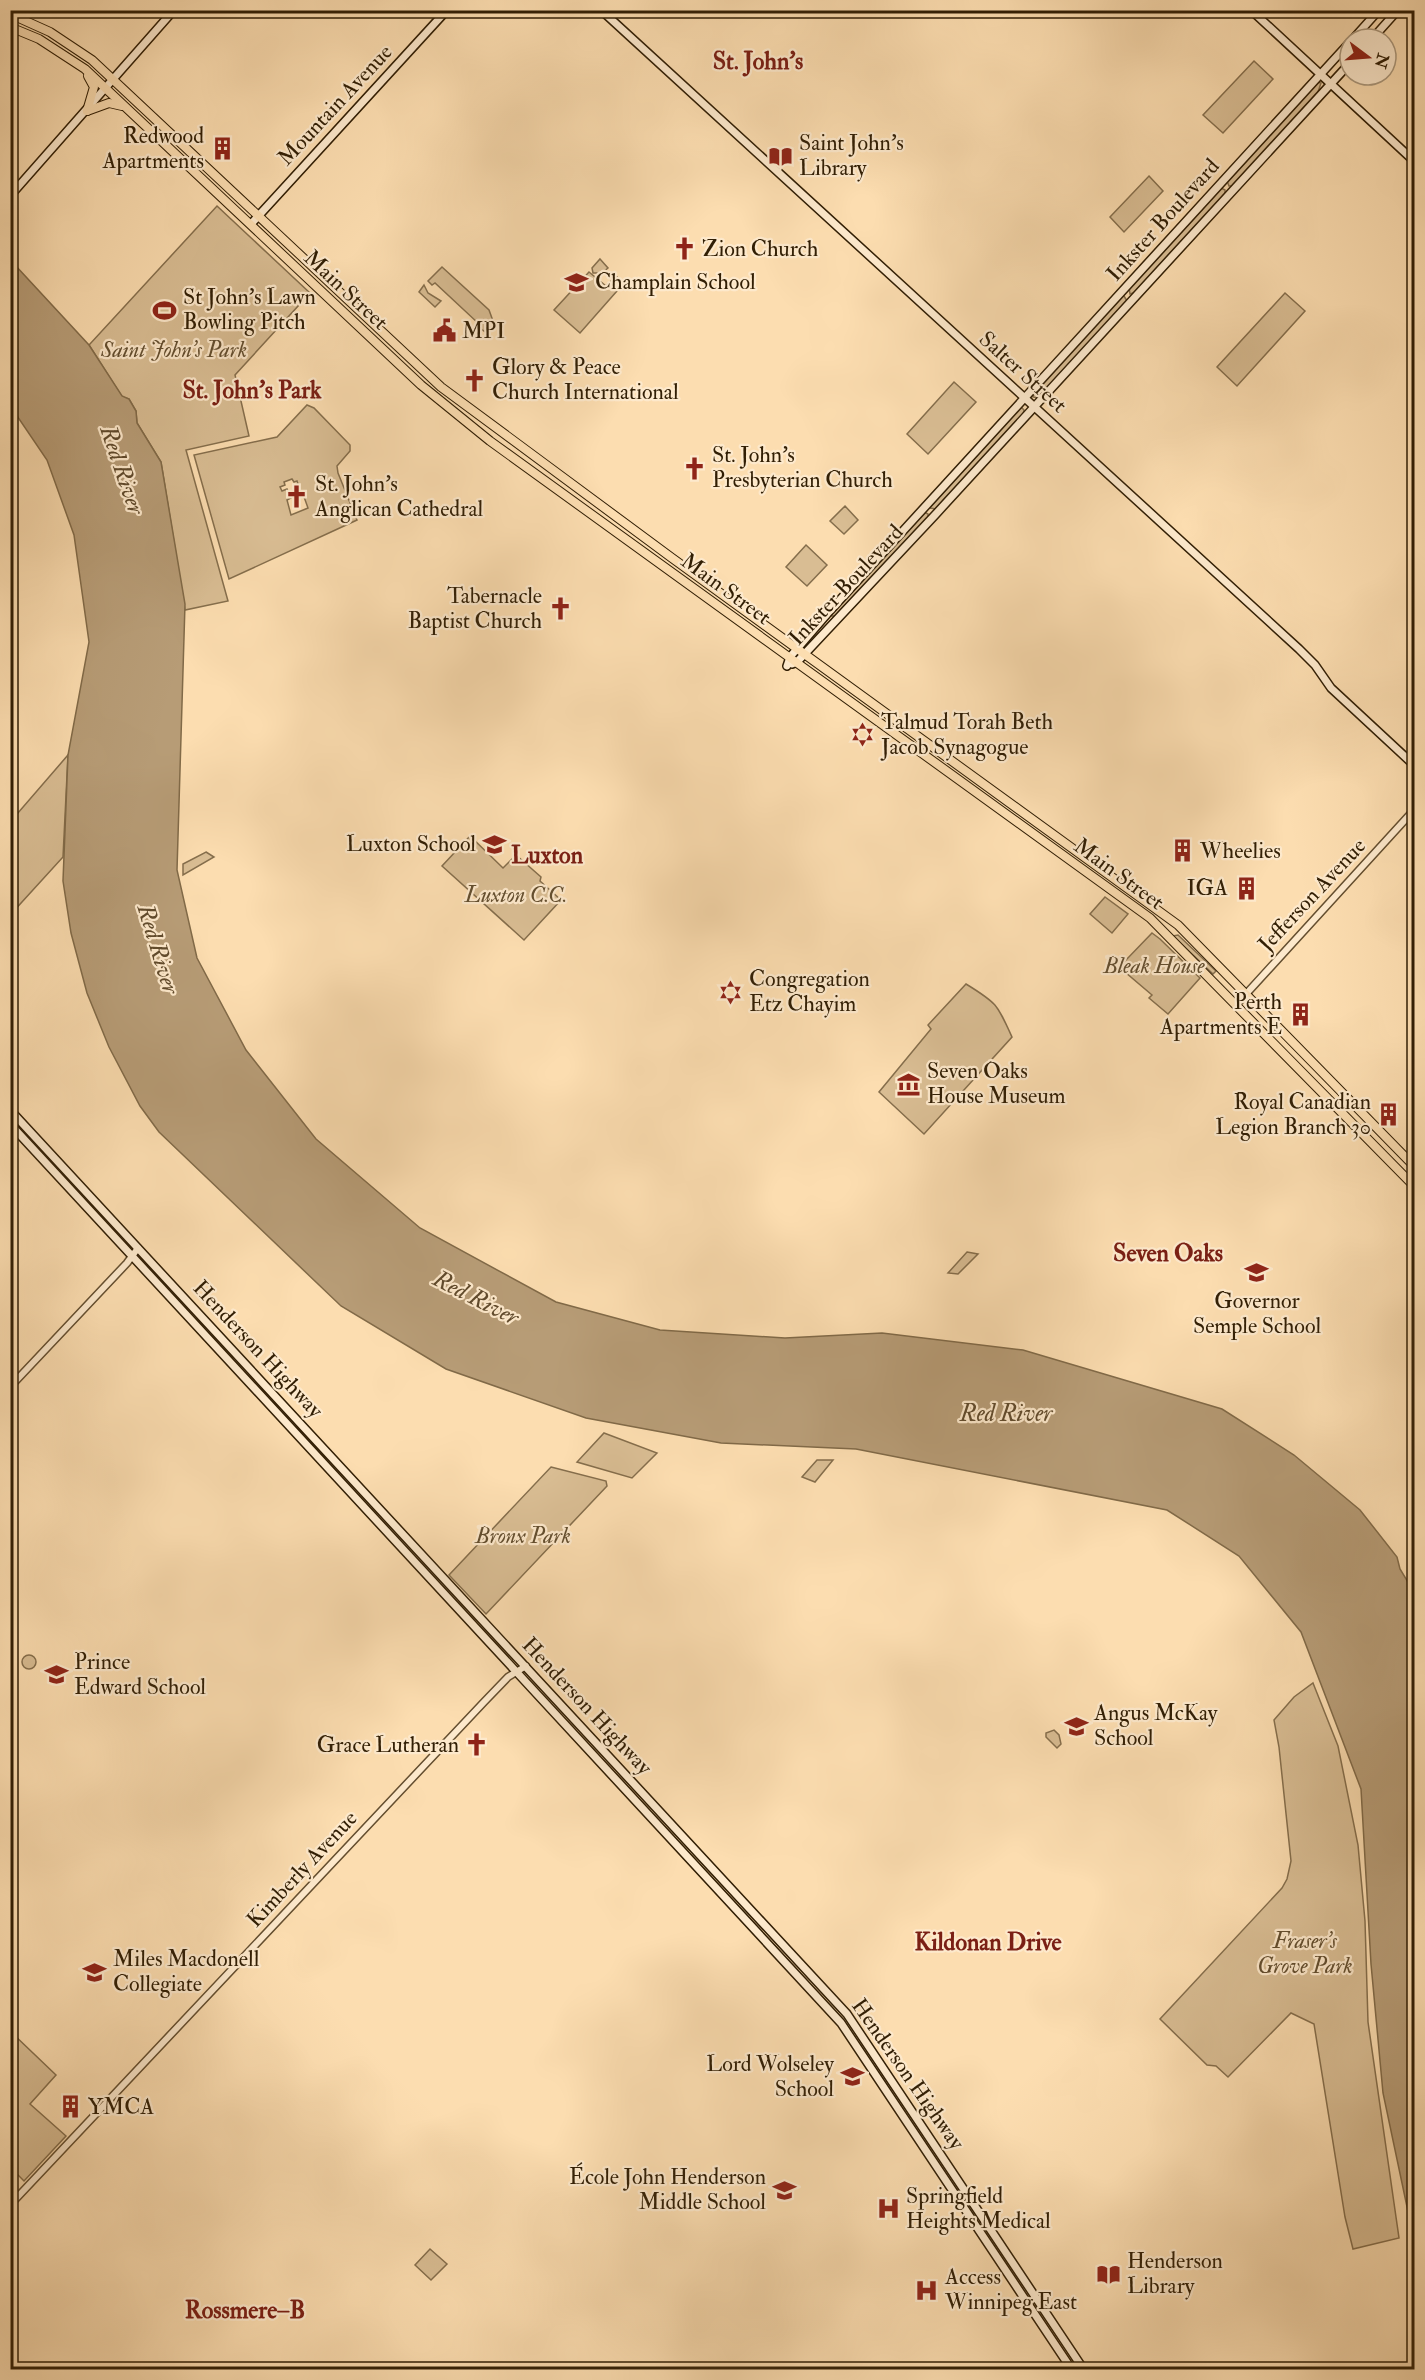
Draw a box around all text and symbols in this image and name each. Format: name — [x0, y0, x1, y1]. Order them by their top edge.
north arrow — [1338, 27, 1398, 87]
street label: Mountain Avenue — [272, 38, 398, 172]
district label: St. John's — [713, 46, 803, 77]
text: N — [1370, 50, 1393, 71]
place label: Redwood Apartments — [101, 122, 204, 176]
place label: Saint John's Library — [799, 129, 904, 182]
building icon: Redwood Apartments — [209, 136, 235, 162]
library icon: Saint John's Library — [768, 143, 794, 169]
street label: Inkster Boulevard — [1100, 153, 1226, 287]
place label: Zion Church — [702, 235, 819, 263]
church icon: Zion Church — [671, 236, 697, 262]
street label: Main Street — [298, 244, 394, 336]
place label: Champlain School — [595, 268, 756, 297]
school or university icon: Champlain School — [564, 269, 590, 295]
place label: St John's Lawn Bowling Pitch — [183, 283, 316, 336]
sports icon: St John's Lawn Bowling Pitch — [152, 297, 178, 323]
place label: MPI — [462, 317, 505, 345]
public building icon: MPI — [431, 318, 457, 344]
street label: Salter Street — [973, 325, 1073, 419]
park label: Saint John's Park — [100, 336, 247, 364]
place label: Glory & Peace Church International — [492, 353, 679, 406]
church icon: Glory & Peace Church International — [461, 367, 487, 393]
district label: St. John's Park — [182, 375, 322, 406]
water label: Red River — [92, 420, 152, 520]
place label: St. John's Presbyterian Church — [712, 441, 893, 494]
church icon: St. John's Presbyterian Church — [681, 455, 707, 481]
place label: St. John’s Anglican Cathedral — [314, 470, 483, 523]
church icon: St. John’s Anglican Cathedral — [284, 484, 310, 510]
street label: Inkster Boulevard — [783, 518, 909, 651]
street label: Main Street — [675, 547, 777, 631]
place label: Tabernacle Baptist Church — [408, 582, 542, 636]
church icon: Tabernacle Baptist Church — [547, 596, 573, 622]
place label: Talmud Torah Beth Jacob Synagogue — [880, 708, 1054, 761]
synagogue icon: Talmud Torah Beth Jacob Synagogue — [850, 722, 876, 748]
place label: Luxton School — [346, 830, 476, 858]
school or university icon: Luxton School — [481, 831, 507, 857]
street label: Main Street — [1068, 832, 1170, 916]
street label: Jefferson Avenue — [1251, 832, 1372, 958]
place label: Wheelies — [1199, 837, 1281, 865]
building icon: Wheelies — [1169, 838, 1195, 864]
district label: Luxton — [511, 840, 584, 871]
place label: IGA — [1187, 874, 1228, 902]
building icon: IGA — [1233, 875, 1259, 901]
park label: Luxton C.C. — [464, 881, 567, 909]
water label: Red River — [129, 899, 187, 999]
park label: Bleak House — [1102, 952, 1205, 980]
place label: Congregation Etz Chayim — [749, 965, 870, 1018]
synagogue icon: Congregation Etz Chayim — [718, 979, 744, 1005]
place label: Perth Apartments E — [1159, 988, 1282, 1042]
building icon: Perth Apartments E — [1287, 1002, 1313, 1028]
place label: Seven Oaks House Museum — [927, 1057, 1066, 1110]
museum icon: Seven Oaks House Museum — [896, 1071, 922, 1097]
place label: Royal Canadian Legion Branch 30 — [1215, 1088, 1371, 1141]
building icon: Royal Canadian Legion Branch 30 — [1376, 1102, 1402, 1128]
district label: Seven Oaks — [1113, 1238, 1223, 1269]
school or university icon: Governor Semple School — [1244, 1259, 1270, 1285]
water label: Red River — [427, 1263, 525, 1333]
street label: Henderson Highway — [187, 1274, 329, 1424]
place label: Governor Semple School — [1193, 1287, 1321, 1341]
water label: Red River — [959, 1398, 1053, 1429]
park label: Bronx Park — [474, 1522, 571, 1550]
street label: Henderson Highway — [516, 1631, 658, 1781]
place label: Prince Edward School — [74, 1648, 206, 1701]
school or university icon: Prince Edward School — [43, 1662, 69, 1688]
place label: Angus McKay School — [1093, 1699, 1218, 1752]
school or university icon: Angus McKay School — [1063, 1713, 1089, 1739]
place label: Grace Lutheran — [317, 1731, 459, 1759]
church icon: Grace Lutheran — [464, 1732, 490, 1758]
street label: Kimberly Avenue — [241, 1805, 363, 1933]
district label: Kildonan Drive — [914, 1927, 1062, 1958]
park label: Fraser's Grove Park — [1257, 1927, 1353, 1980]
place label: Miles Macdonell Collegiate — [113, 1945, 260, 1998]
school or university icon: Miles Macdonell Collegiate — [82, 1959, 108, 1985]
street label: Henderson Highway — [845, 1993, 971, 2155]
place label: Lord Wolseley School — [706, 2050, 834, 2103]
school or university icon: Lord Wolseley School — [839, 2064, 865, 2090]
place label: YMCA — [88, 2093, 154, 2121]
building icon: YMCA — [57, 2094, 83, 2120]
place label: École John Henderson Middle School — [569, 2162, 766, 2216]
school or university icon: École John Henderson Middle School — [771, 2177, 797, 2203]
place label: Springfield Heights Medical — [906, 2182, 1051, 2235]
hospital icon: Springfield Heights Medical — [875, 2196, 901, 2222]
place label: Henderson Library — [1127, 2247, 1223, 2300]
library icon: Henderson Library — [1096, 2261, 1122, 2287]
place label: Access Winnipeg East — [944, 2263, 1077, 2317]
hospital icon: Access Winnipeg East — [914, 2277, 940, 2303]
district label: Rossmere–B — [185, 2295, 305, 2326]

